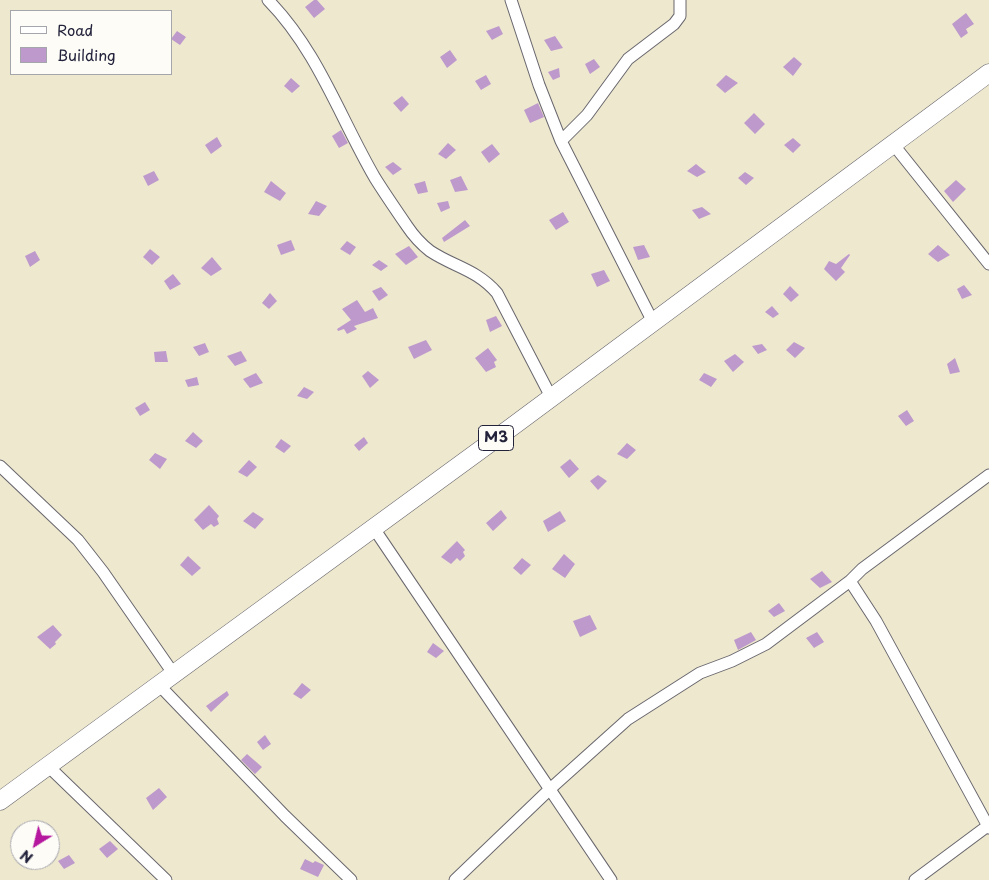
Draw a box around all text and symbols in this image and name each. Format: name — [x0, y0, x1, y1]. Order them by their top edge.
legend — [10, 10, 172, 75]
text: Road — [57, 18, 93, 41]
text: Building — [57, 43, 116, 66]
road number: M3 — [478, 426, 514, 450]
north arrow — [10, 820, 60, 870]
text: N — [16, 845, 37, 868]

